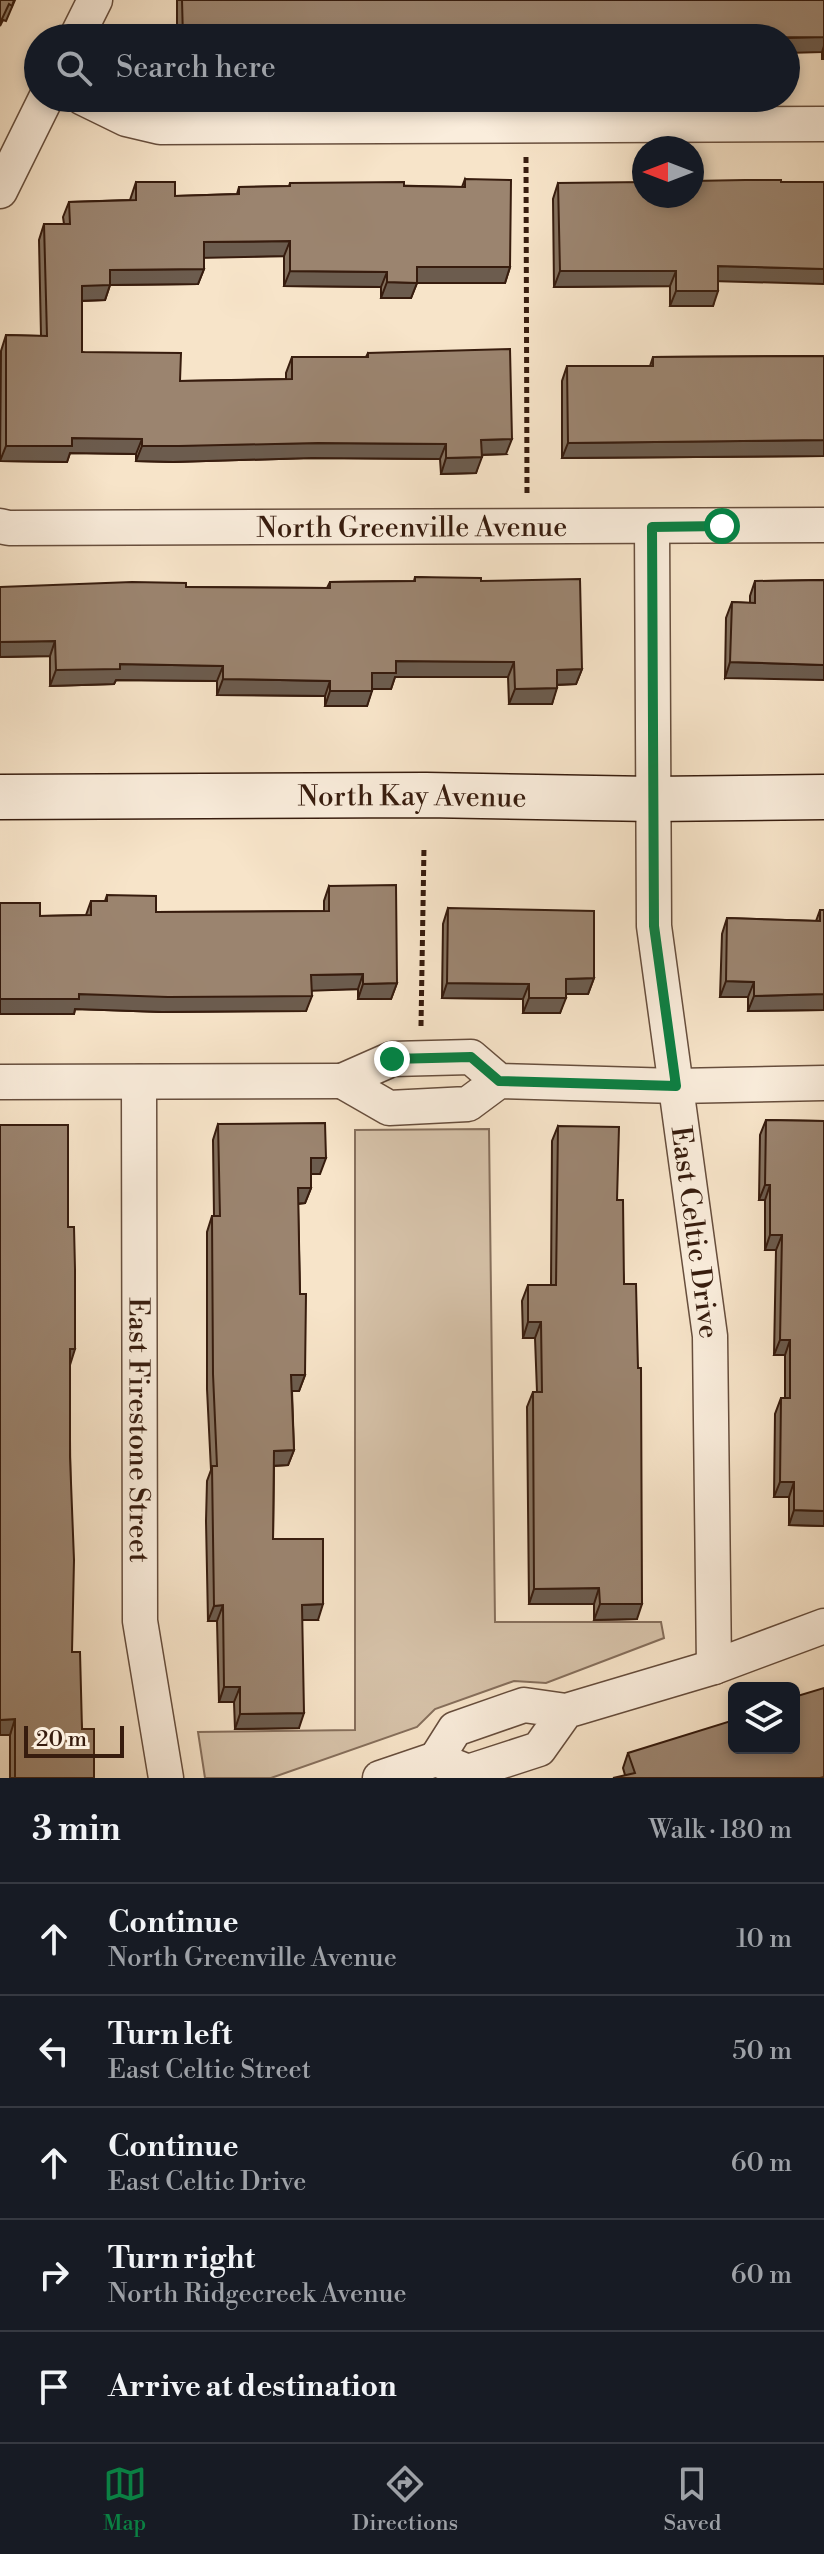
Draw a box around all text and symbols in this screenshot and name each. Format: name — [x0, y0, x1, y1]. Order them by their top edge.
search box — [24, 24, 800, 112]
icon: search — [52, 46, 96, 90]
text: Search here — [116, 49, 276, 87]
north arrow — [632, 136, 704, 208]
route start — [704, 508, 740, 544]
street label: North Greenville Avenue — [256, 510, 567, 546]
street label: North Kay Avenue — [297, 779, 527, 816]
route end — [374, 1041, 410, 1077]
street label: East Celtic Drive — [663, 1124, 726, 1341]
street label: East Firestone Street — [120, 1297, 156, 1563]
map controls — [728, 1682, 800, 1754]
button: layers — [728, 1682, 800, 1754]
scale bar — [24, 1722, 124, 1758]
text: 20 m — [36, 1726, 87, 1753]
text: 3 min — [32, 1809, 121, 1851]
text: Walk · 180 m — [649, 1814, 792, 1846]
text: Continue — [108, 1904, 239, 1942]
icon: ahead — [32, 1917, 76, 1961]
text: 10 m — [736, 1923, 792, 1955]
text: North Greenville Avenue — [108, 1942, 397, 1974]
text: Turn left — [108, 2016, 232, 2054]
icon: left — [32, 2029, 76, 2073]
text: 50 m — [732, 2035, 792, 2067]
text: East Celtic Street — [108, 2054, 311, 2086]
text: Continue — [108, 2128, 239, 2166]
icon: ahead — [32, 2141, 76, 2185]
text: 60 m — [731, 2147, 792, 2179]
text: East Celtic Drive — [108, 2166, 306, 2198]
text: Turn right — [108, 2240, 255, 2278]
icon: right — [32, 2253, 76, 2297]
text: 60 m — [731, 2259, 792, 2291]
text: North Ridgecreek Avenue — [108, 2278, 407, 2310]
icon: arrive — [32, 2365, 76, 2409]
text: Arrive at destination — [108, 2368, 397, 2406]
tab: Map — [103, 2462, 147, 2537]
tab: Directions — [352, 2462, 458, 2537]
tab: Saved — [664, 2462, 721, 2537]

